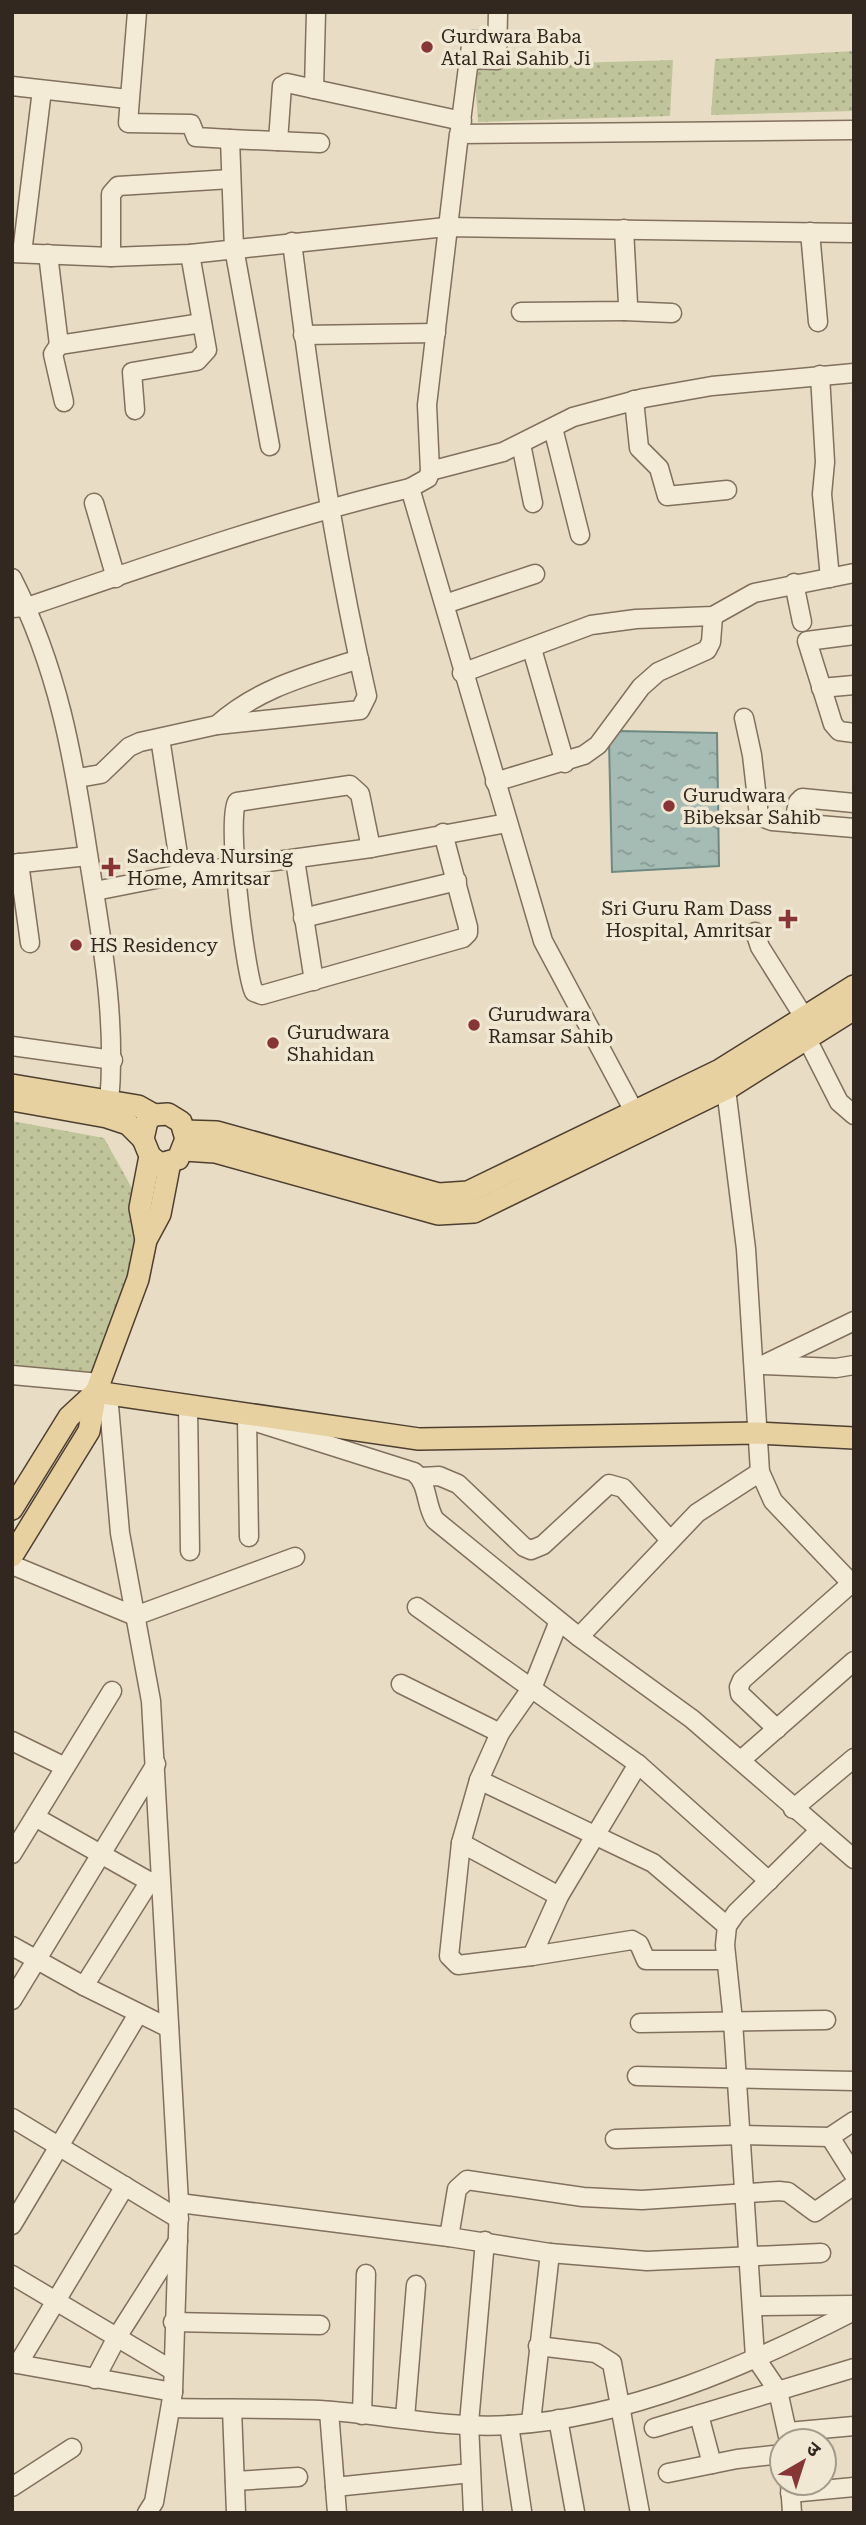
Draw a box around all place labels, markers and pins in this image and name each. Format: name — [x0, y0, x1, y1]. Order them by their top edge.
place label: Gurdwara Baba Atal Rai Sahib Ji — [441, 25, 591, 70]
marker: Gurdwara Baba Atal Rai Sahib Ji — [419, 39, 435, 55]
place label: Gurudwara Bibeksar Sahib — [683, 784, 821, 829]
marker: Gurudwara Bibeksar Sahib — [661, 798, 677, 814]
place label: Sachdeva Nursing Home, Amritsar — [127, 845, 293, 890]
marker: Sachdeva Nursing Home, Amritsar — [101, 857, 121, 877]
place label: Sri Guru Ram Dass Hospital, Amritsar — [602, 897, 772, 942]
marker: Sri Guru Ram Dass Hospital, Amritsar — [778, 909, 798, 929]
place label: HS Residency — [90, 934, 218, 957]
marker: HS Residency — [68, 937, 84, 953]
place label: Gurudwara Ramsar Sahib — [488, 1003, 613, 1048]
marker: Gurudwara Ramsar Sahib — [466, 1017, 482, 1033]
place label: Gurudwara Shahidan — [287, 1021, 390, 1066]
marker: Gurudwara Shahidan — [265, 1035, 281, 1051]

